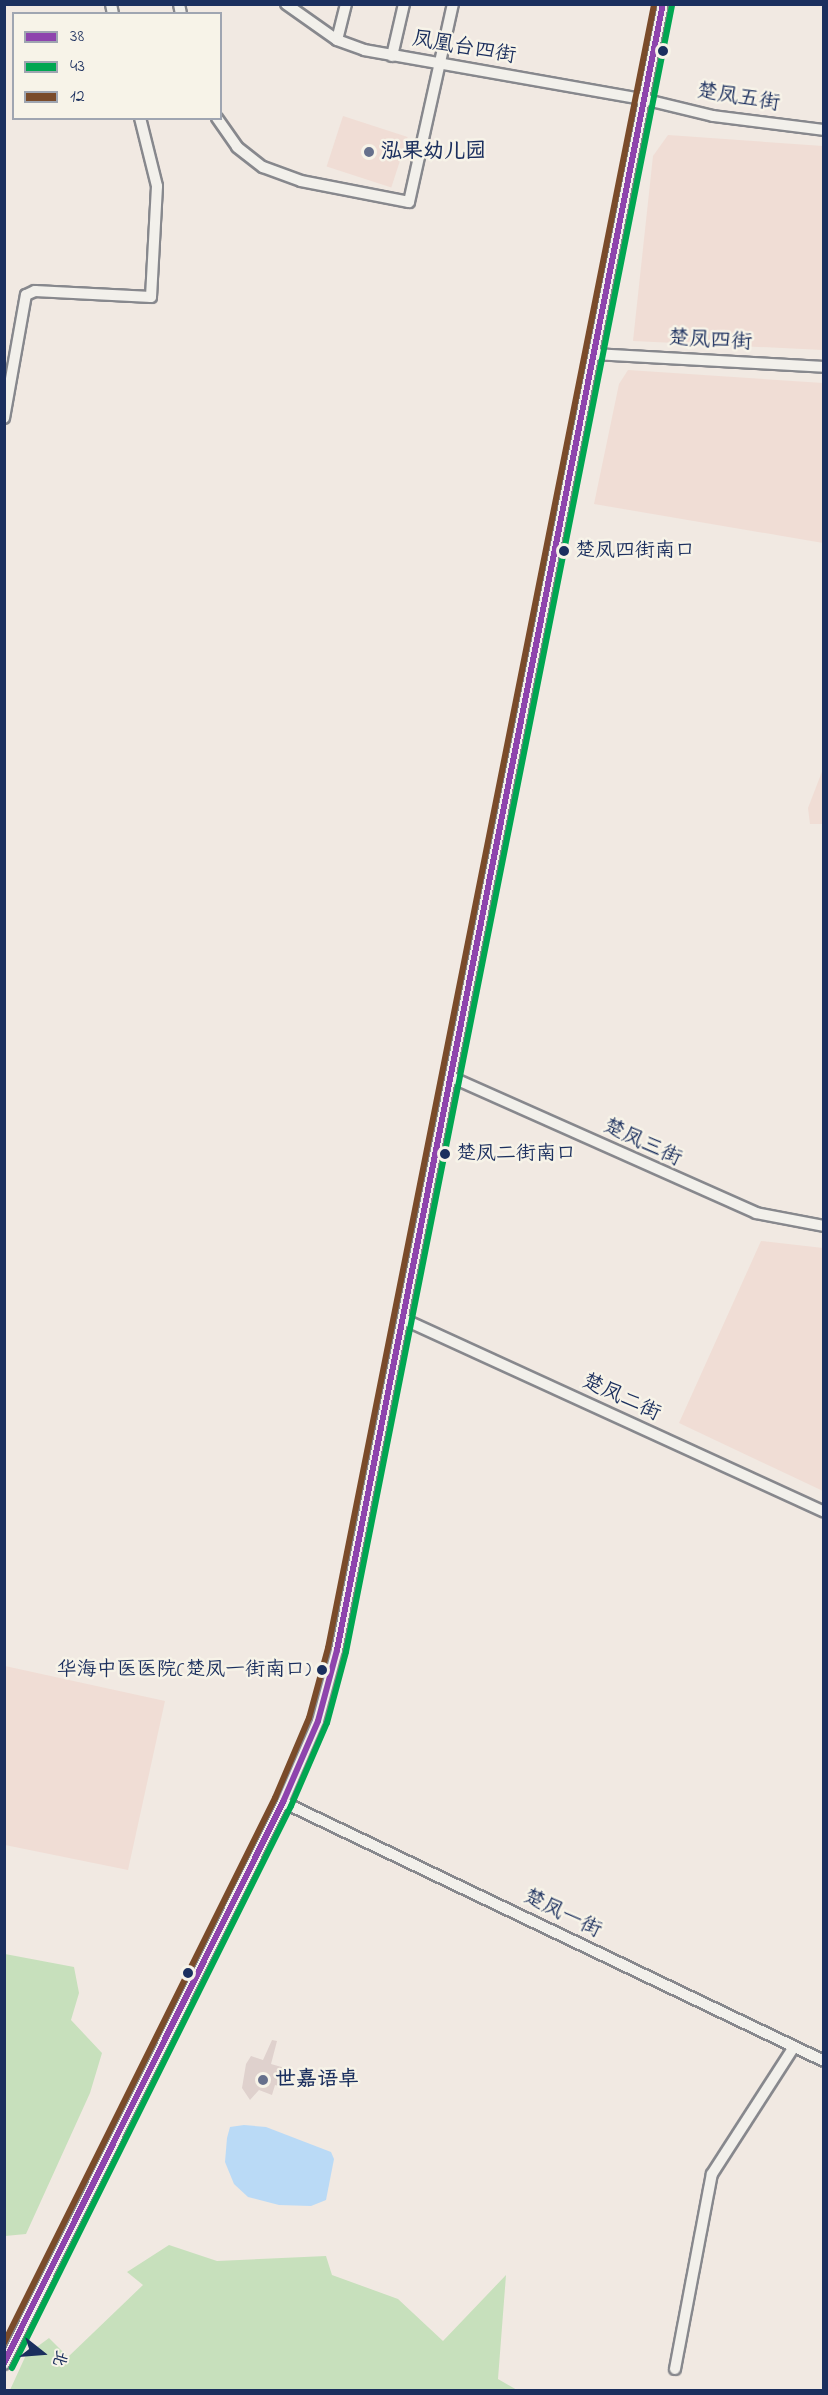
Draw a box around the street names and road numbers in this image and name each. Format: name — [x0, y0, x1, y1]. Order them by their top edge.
street label: 凤凰台四街 — [410, 26, 518, 70]
street label: 楚凤五街 — [695, 79, 781, 117]
street label: 楚凤四街 — [667, 326, 753, 356]
street label: 楚凤三街 — [599, 1114, 685, 1172]
street label: 楚凤二街 — [578, 1369, 664, 1427]
street label: 楚凤一街 — [519, 1884, 605, 1944]

